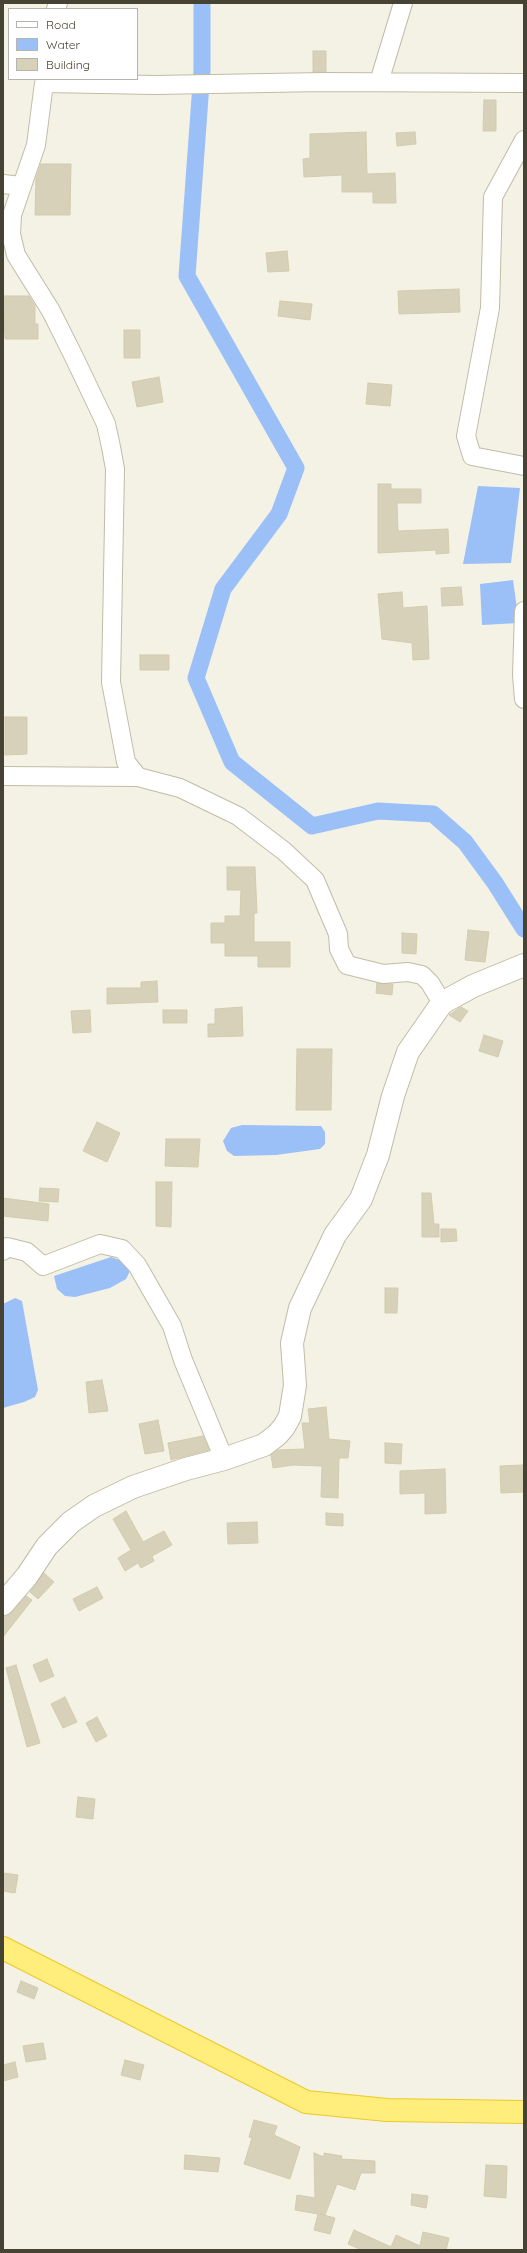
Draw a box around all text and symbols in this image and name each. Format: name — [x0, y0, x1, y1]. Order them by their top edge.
legend — [8, 8, 138, 80]
text: Road — [46, 17, 76, 32]
text: Water — [46, 37, 80, 52]
text: Building — [46, 57, 90, 72]

